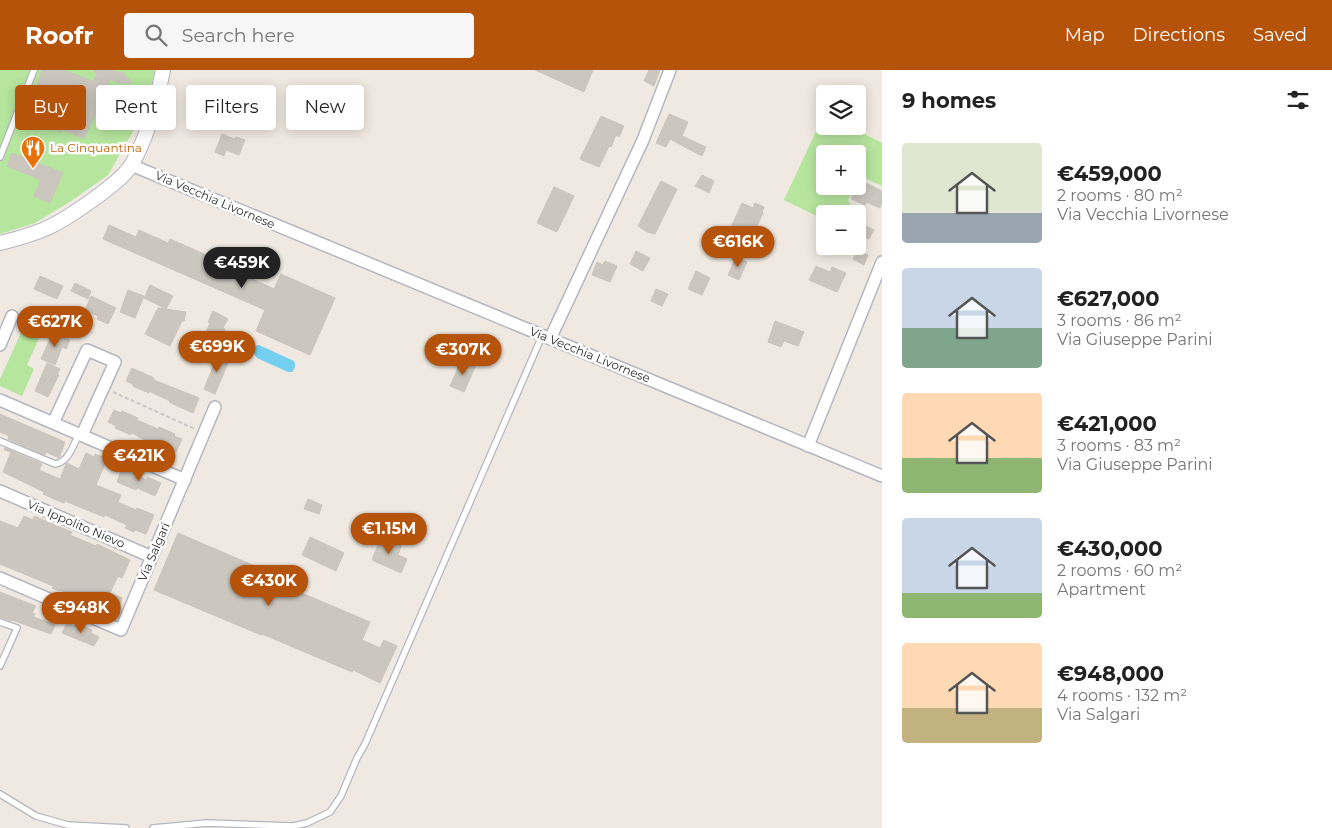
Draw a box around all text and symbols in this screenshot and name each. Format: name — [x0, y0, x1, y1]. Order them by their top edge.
search box — [124, 13, 474, 58]
text: Roofr — [25, 21, 94, 50]
icon: search — [142, 21, 170, 49]
text: Search here — [182, 24, 295, 47]
text: Map — [1065, 24, 1105, 46]
text: Directions — [1133, 24, 1225, 46]
text: Saved — [1253, 24, 1307, 46]
chip: Buy — [15, 85, 86, 130]
chip: Rent — [96, 85, 176, 130]
chip: Filters — [186, 85, 276, 130]
chip: New — [286, 85, 364, 130]
map controls — [816, 85, 866, 255]
button: layers — [816, 85, 866, 135]
icon: filters — [1284, 86, 1312, 114]
text: 9 homes — [902, 88, 996, 113]
restaurant icon: La Cinquantina — [20, 135, 46, 169]
place label: La Cinquantina — [50, 140, 142, 155]
button: + — [816, 145, 866, 195]
text: €459,000 — [1057, 161, 1162, 186]
icon: home — [942, 163, 1002, 223]
street label: Via Vecchia Livornese — [153, 167, 277, 232]
text: 2 rooms · 80 m² — [1057, 186, 1183, 205]
button: − — [816, 205, 866, 255]
text: Via Vecchia Livornese — [1057, 205, 1229, 224]
pin: €616K — [703, 226, 773, 268]
text: €616K — [712, 232, 764, 251]
pin: €459K — [207, 246, 277, 289]
text: €459K — [214, 253, 270, 272]
text: €627,000 — [1057, 286, 1159, 311]
icon: home — [942, 288, 1002, 348]
pin: €627K — [20, 306, 90, 348]
text: 3 rooms · 86 m² — [1057, 311, 1182, 330]
text: €627K — [28, 312, 82, 331]
street label: Via Vecchia Livornese — [528, 323, 653, 386]
pin: €699K — [182, 330, 252, 373]
text: Via Giuseppe Parini — [1057, 330, 1213, 349]
pin: €307K — [428, 334, 498, 376]
text: €699K — [189, 337, 245, 356]
text: €307K — [435, 340, 491, 359]
text: €421,000 — [1057, 411, 1157, 436]
icon: home — [942, 413, 1002, 473]
text: 3 rooms · 83 m² — [1057, 436, 1181, 455]
pin: €421K — [104, 440, 174, 482]
text: €421K — [113, 446, 165, 465]
text: Via Giuseppe Parini — [1057, 455, 1213, 474]
street label: Via Ippolito Nievo — [25, 496, 127, 551]
pin: €1.15M — [348, 512, 430, 555]
text: €1.15M — [362, 519, 416, 538]
street label: Via Salgari — [134, 520, 173, 584]
text: €430,000 — [1057, 536, 1163, 561]
icon: home — [942, 538, 1002, 598]
text: 2 rooms · 60 m² — [1057, 561, 1182, 580]
pin: €430K — [234, 564, 304, 607]
text: €430K — [241, 571, 297, 590]
text: Apartment — [1057, 580, 1146, 599]
pin: €948K — [46, 592, 116, 634]
text: €948K — [53, 598, 109, 617]
text: €948,000 — [1057, 661, 1164, 686]
icon: home — [942, 663, 1002, 723]
text: 4 rooms · 132 m² — [1057, 686, 1187, 705]
text: Via Salgari — [1057, 705, 1140, 724]

